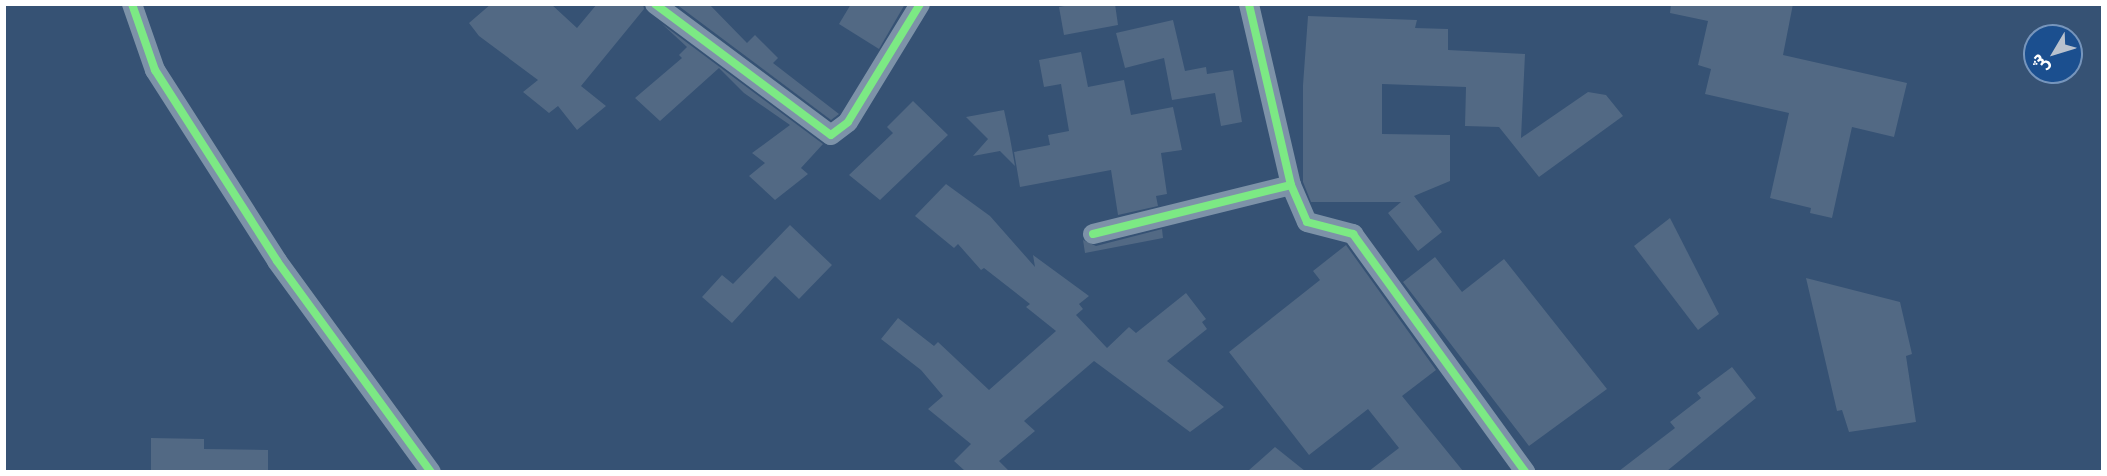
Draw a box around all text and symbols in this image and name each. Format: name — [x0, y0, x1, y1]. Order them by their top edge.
north arrow — [2023, 24, 2083, 84]
text: ش — [2026, 50, 2054, 78]

